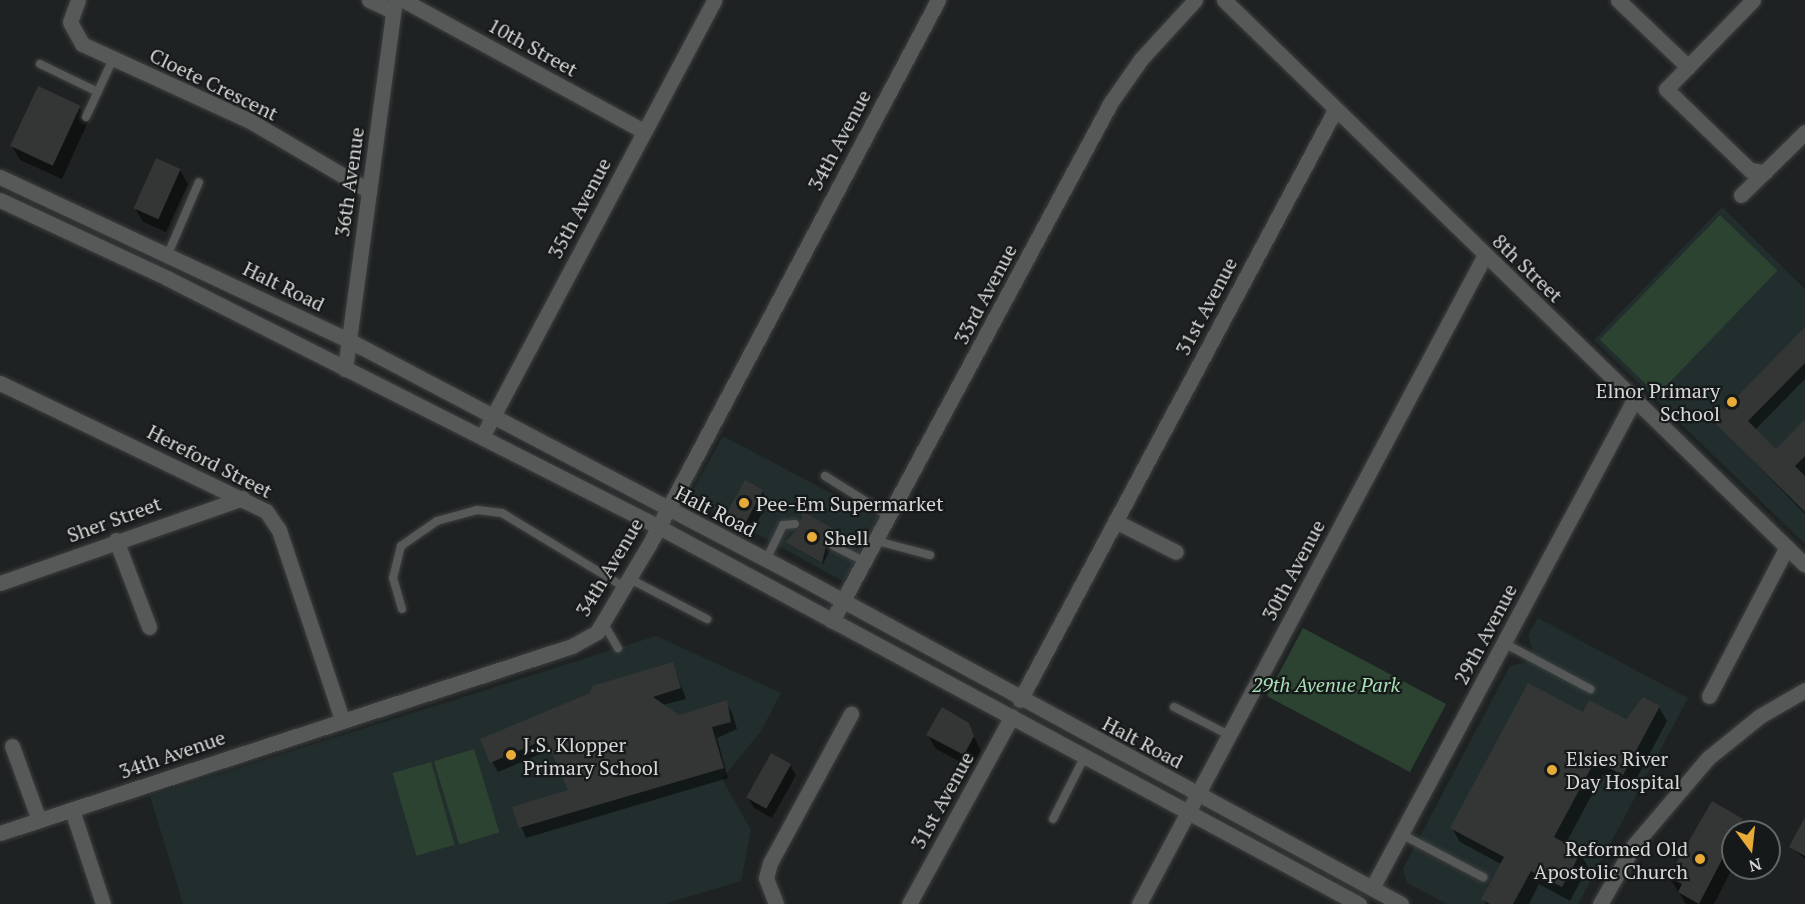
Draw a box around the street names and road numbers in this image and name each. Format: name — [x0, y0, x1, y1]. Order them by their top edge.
street label: 10th Street — [484, 13, 582, 81]
street label: Cloete Crescent — [146, 43, 282, 125]
street label: 34th Avenue — [802, 85, 876, 195]
street label: 36th Avenue — [329, 125, 369, 239]
street label: 35th Avenue — [542, 153, 616, 263]
street label: 8th Street — [1488, 229, 1568, 307]
street label: 33rd Avenue — [948, 240, 1022, 348]
street label: 31st Avenue — [1170, 253, 1242, 359]
street label: Halt Road — [239, 256, 329, 316]
street label: Hereford Street — [144, 419, 276, 503]
street label: Halt Road — [672, 480, 760, 542]
street label: Sher Street — [64, 491, 164, 547]
street label: 34th Avenue — [570, 513, 648, 621]
street label: 30th Avenue — [1256, 515, 1330, 625]
street label: 29th Avenue — [1448, 579, 1522, 689]
street label: Halt Road — [1099, 711, 1187, 773]
street label: 34th Avenue — [116, 725, 228, 783]
street label: 31st Avenue — [905, 747, 979, 853]

